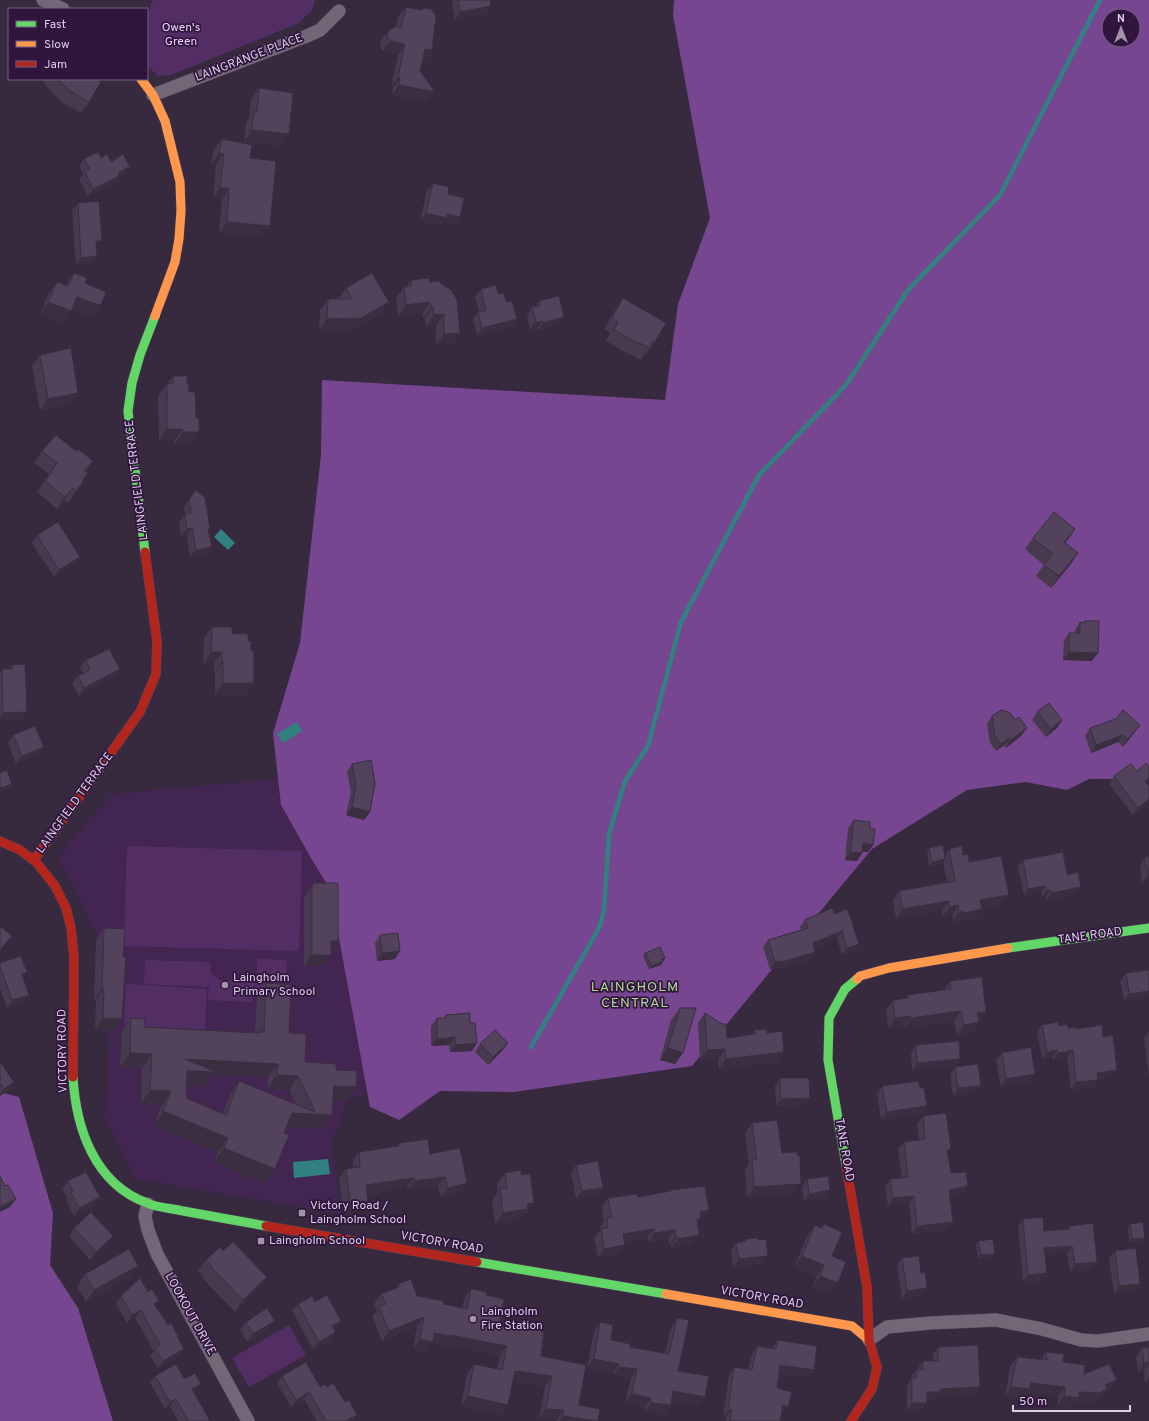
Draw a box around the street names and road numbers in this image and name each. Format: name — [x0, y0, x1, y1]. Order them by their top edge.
street label: LAINGRANGE PLACE — [193, 30, 305, 86]
street label: LAINGFIELD TERRACE — [122, 419, 152, 541]
street label: LAINGFIELD TERRACE — [33, 749, 117, 857]
street label: TANE ROAD — [1057, 924, 1123, 948]
street label: VICTORY ROAD — [54, 1009, 72, 1093]
street label: TANE ROAD — [831, 1117, 857, 1183]
street label: VICTORY ROAD — [399, 1228, 485, 1258]
street label: LOOKOUT DRIVE — [161, 1270, 219, 1358]
street label: VICTORY ROAD — [719, 1283, 805, 1313]

